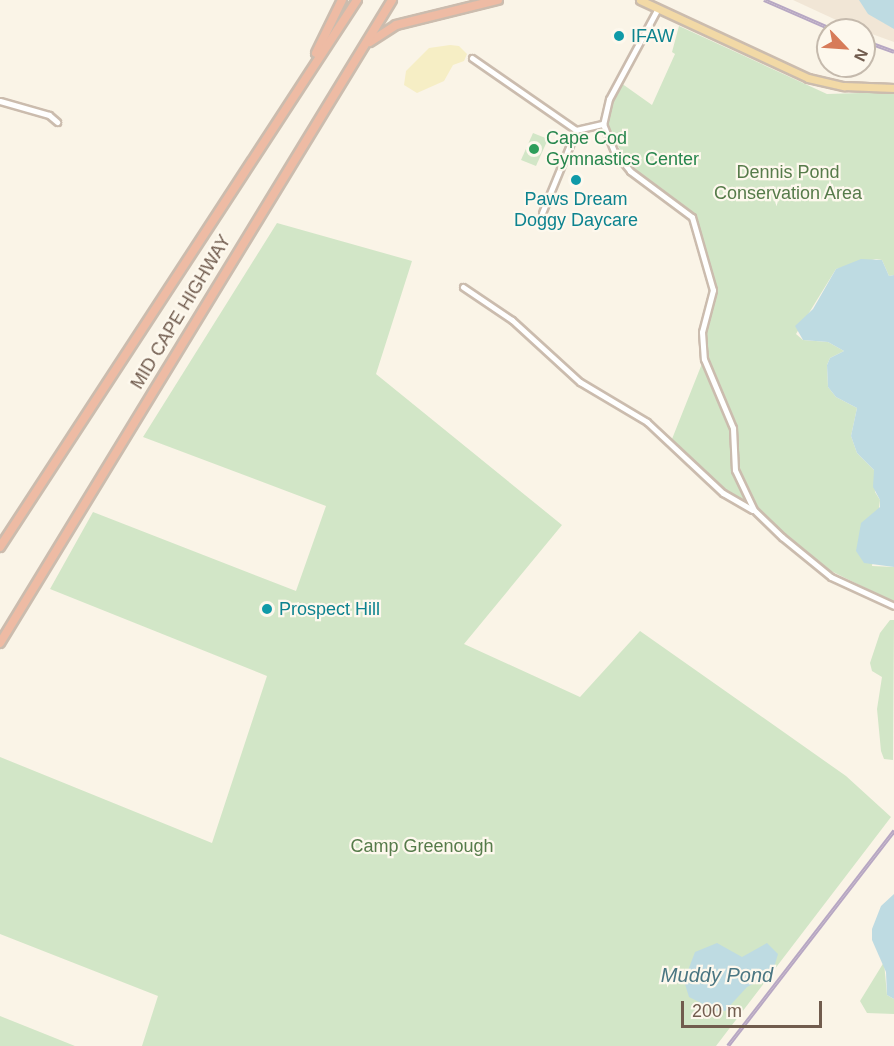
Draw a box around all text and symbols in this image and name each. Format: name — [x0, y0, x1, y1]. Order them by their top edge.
north arrow — [816, 18, 876, 78]
place label: IFAW — [631, 25, 674, 47]
marker: IFAW — [612, 29, 626, 43]
text: N — [851, 46, 871, 64]
place label: Cape Cod Gymnastics Center — [546, 128, 699, 170]
marker: Cape Cod Gymnastics Center — [527, 142, 541, 156]
park label: Dennis Pond Conservation Area — [713, 162, 863, 204]
marker: Paws Dream Doggy Daycare — [569, 173, 583, 187]
place label: Paws Dream Doggy Daycare — [514, 189, 638, 232]
street label: MID CAPE HIGHWAY — [126, 231, 236, 393]
place label: Prospect Hill — [279, 598, 380, 620]
marker: Prospect Hill — [260, 602, 274, 616]
park label: Camp Greenough — [350, 835, 494, 857]
water label: Muddy Pond — [661, 963, 773, 987]
scale bar — [684, 989, 825, 1027]
text: 200 m — [692, 1001, 742, 1021]

